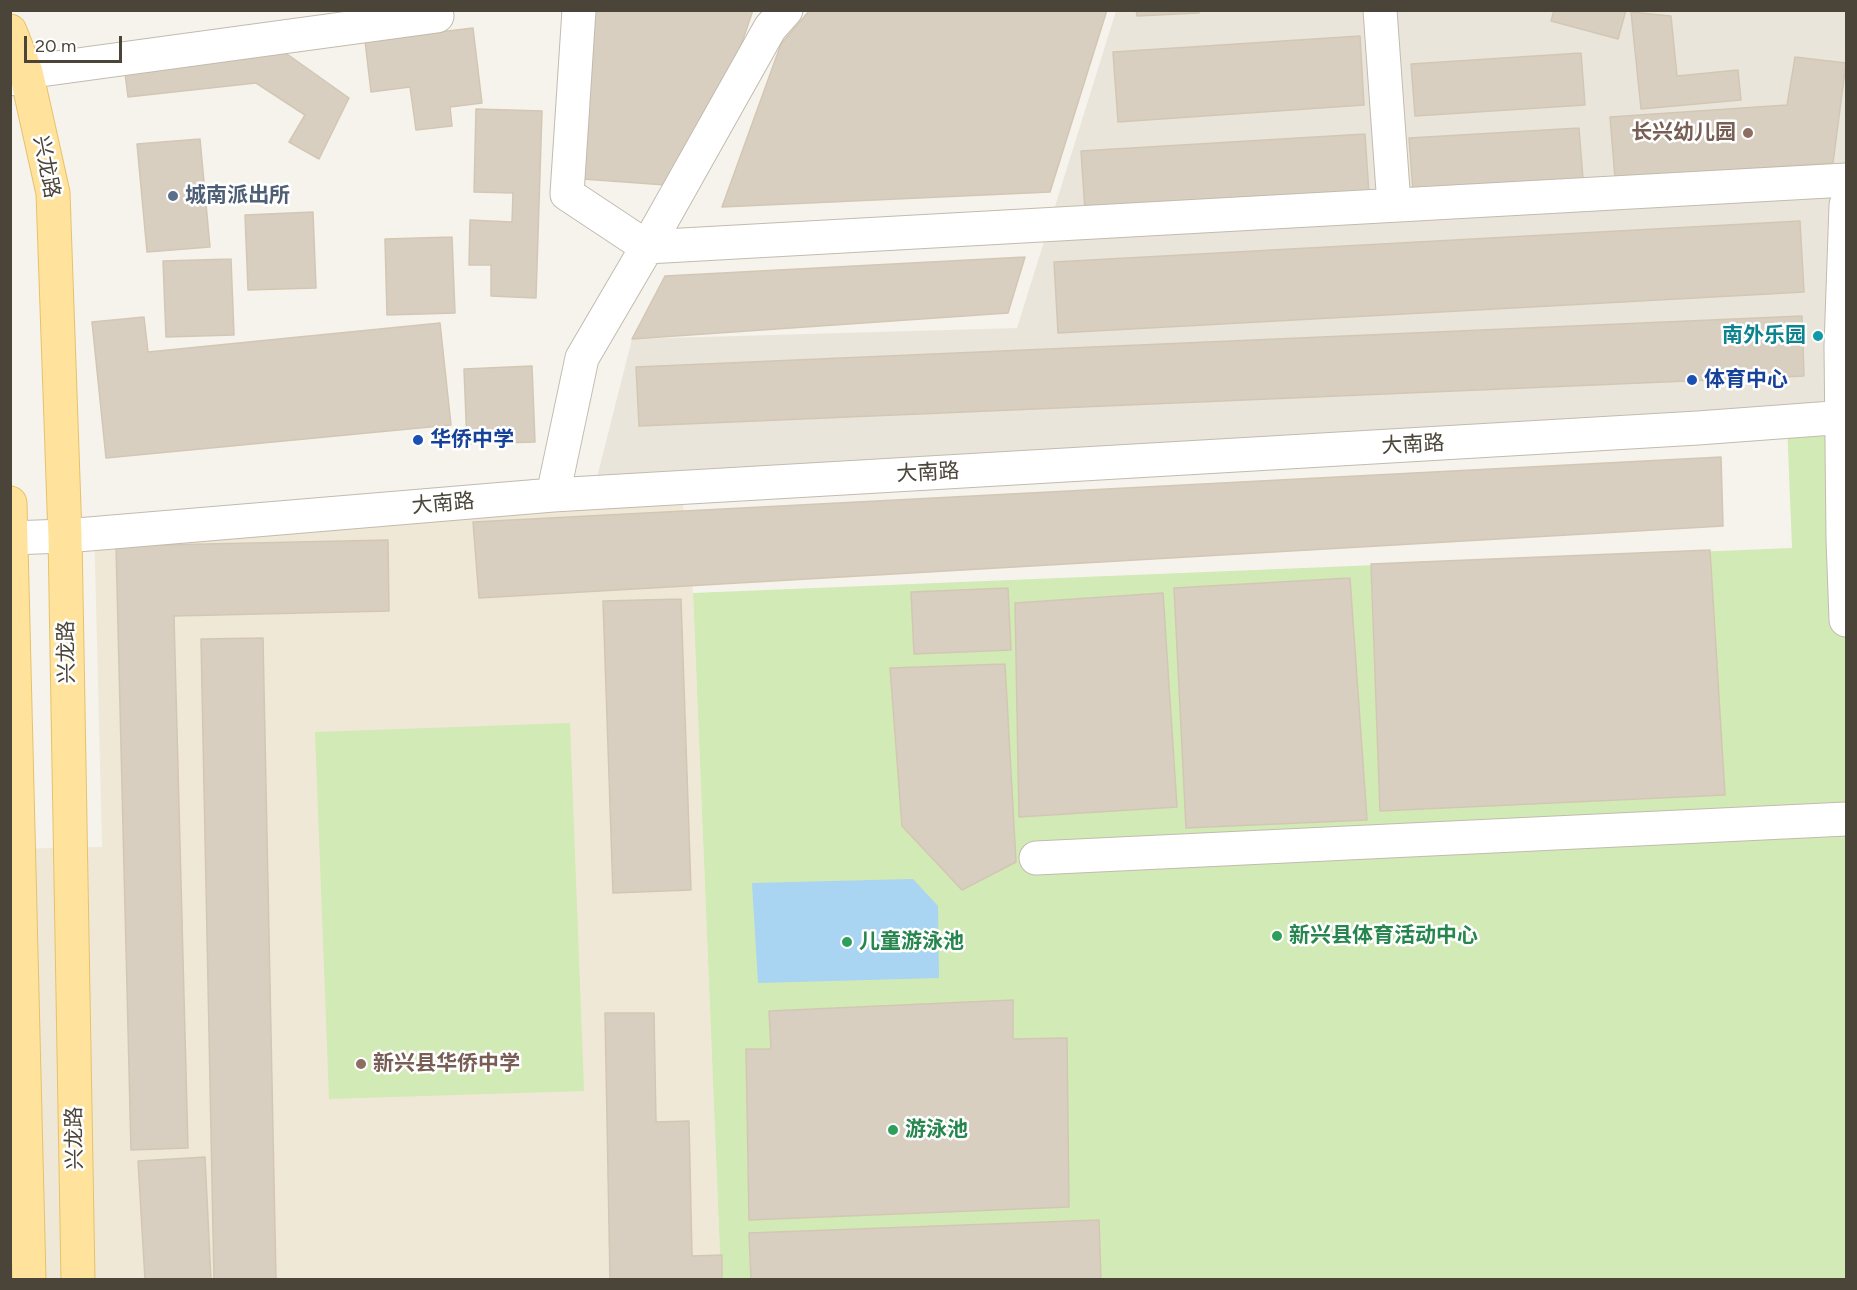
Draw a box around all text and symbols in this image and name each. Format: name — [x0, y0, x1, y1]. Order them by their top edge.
scale bar — [27, 24, 124, 62]
text: 20 m — [35, 35, 76, 57]
place label: 长兴幼儿园 — [1631, 120, 1736, 146]
marker: 长兴幼儿园 — [1741, 126, 1755, 140]
street label: 兴龙路 — [28, 134, 64, 200]
place label: 城南派出所 — [185, 183, 290, 209]
marker: 城南派出所 — [166, 189, 180, 203]
place label: 南外乐园 — [1722, 323, 1806, 349]
marker: 南外乐园 — [1811, 329, 1825, 343]
place label: 体育中心 — [1704, 367, 1788, 393]
marker: 体育中心 — [1685, 373, 1699, 387]
place label: 华侨中学 — [430, 427, 514, 453]
street label: 大南路 — [1381, 431, 1445, 459]
marker: 华侨中学 — [411, 433, 425, 447]
street label: 大南路 — [896, 459, 960, 487]
street label: 大南路 — [411, 489, 475, 519]
street label: 兴龙路 — [54, 620, 80, 684]
place label: 新兴县体育活动中心 — [1289, 923, 1478, 949]
place label: 儿童游泳池 — [859, 929, 964, 955]
marker: 新兴县体育活动中心 — [1270, 929, 1284, 943]
marker: 儿童游泳池 — [840, 935, 854, 949]
place label: 新兴县华侨中学 — [373, 1051, 520, 1077]
marker: 新兴县华侨中学 — [354, 1057, 368, 1071]
street label: 兴龙路 — [62, 1106, 88, 1170]
place label: 游泳池 — [905, 1117, 968, 1143]
marker: 游泳池 — [886, 1123, 900, 1137]

